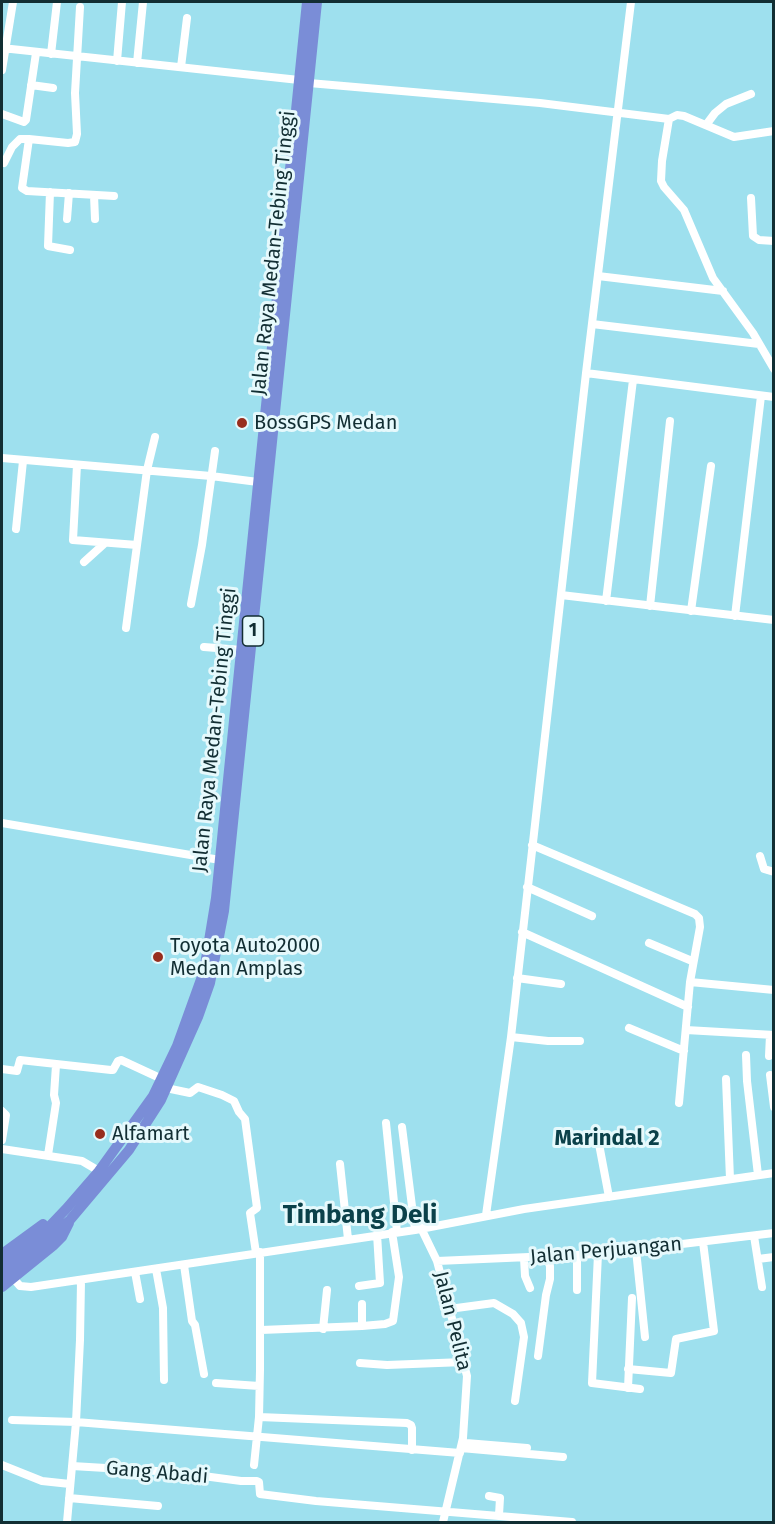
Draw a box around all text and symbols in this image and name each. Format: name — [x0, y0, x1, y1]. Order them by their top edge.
street label: Jalan Raya Medan-Tebing Tinggi — [247, 110, 301, 396]
place label: BossGPS Medan — [254, 411, 397, 435]
marker: BossGPS Medan — [235, 416, 249, 430]
street label: Jalan Raya Medan-Tebing Tinggi — [188, 587, 242, 873]
road number: 1 — [242, 616, 264, 646]
place label: Toyota Auto2000 Medan Amplas — [170, 934, 320, 981]
marker: Toyota Auto2000 Medan Amplas — [151, 950, 165, 964]
place label: Alfamart — [112, 1122, 189, 1146]
district label: Marindal 2 — [554, 1126, 660, 1152]
marker: Alfamart — [93, 1127, 107, 1141]
district label: Timbang Deli — [283, 1200, 437, 1232]
street label: Jalan Perjuangan — [529, 1232, 683, 1270]
street label: Jalan Pelita — [428, 1269, 476, 1373]
street label: Gang Abadi — [105, 1457, 209, 1489]

